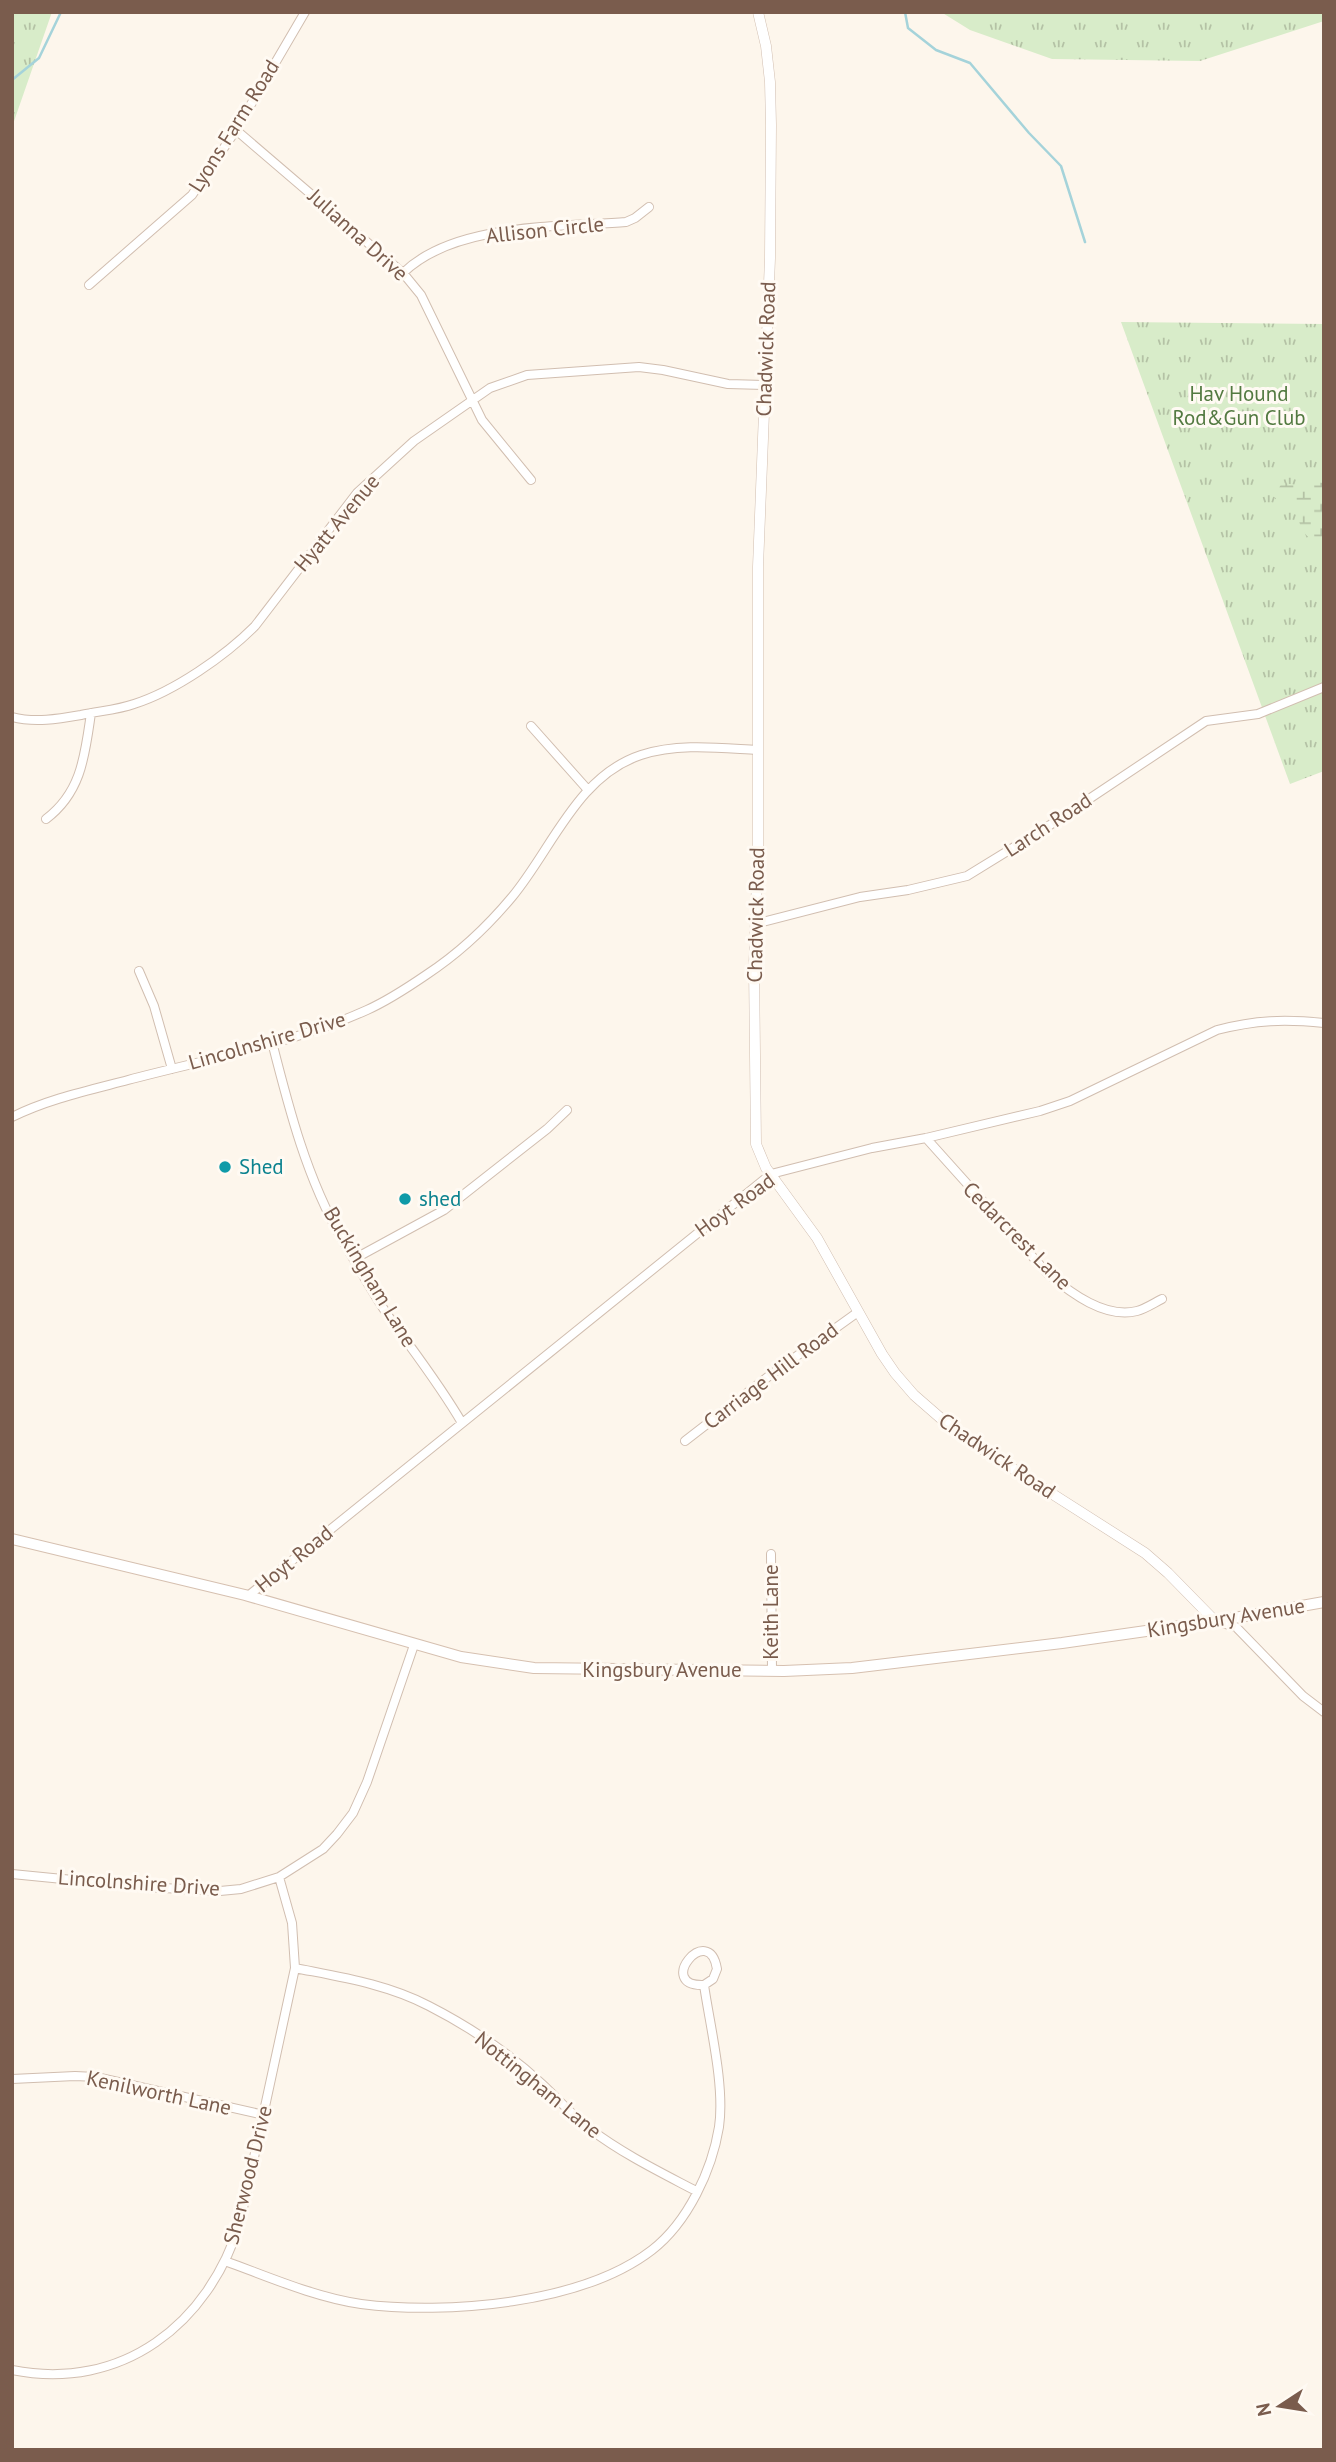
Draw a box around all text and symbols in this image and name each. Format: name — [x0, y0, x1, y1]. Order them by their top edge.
street label: Lyons Farm Road — [182, 55, 285, 197]
street label: Julianna Drive — [302, 182, 414, 287]
street label: Allison Circle — [485, 210, 605, 249]
street label: Chadwick Road — [750, 281, 781, 417]
park label: Hav Hound Rod&Gun Club — [1172, 380, 1306, 431]
street label: Hyatt Avenue — [288, 468, 385, 577]
street label: Larch Road — [999, 786, 1097, 863]
street label: Chadwick Road — [741, 847, 770, 983]
street label: Lincolnshire Drive — [185, 1005, 349, 1076]
place label: Shed — [239, 1153, 284, 1180]
marker: Shed — [217, 1159, 233, 1175]
street label: Hoyt Road — [690, 1167, 780, 1243]
street label: Cedarcrest Lane — [957, 1176, 1077, 1296]
place label: shed — [419, 1185, 461, 1212]
marker: shed — [397, 1191, 413, 1207]
street label: Buckingham Lane — [318, 1202, 423, 1352]
street label: Carriage Hill Road — [698, 1316, 844, 1435]
street label: Chadwick Road — [934, 1407, 1061, 1505]
street label: Hoyt Road — [249, 1519, 338, 1598]
street label: Keith Lane — [757, 1564, 784, 1660]
street label: Kingsbury Avenue — [1145, 1592, 1307, 1643]
street label: Kingsbury Avenue — [582, 1656, 742, 1683]
street label: Lincolnshire Drive — [57, 1863, 221, 1902]
street label: Nottingham Lane — [469, 2025, 607, 2144]
street label: Kenilworth Lane — [84, 2064, 234, 2121]
street label: Sherwood Drive — [217, 2103, 278, 2247]
north arrow — [1245, 2371, 1315, 2441]
text: N — [1250, 2401, 1276, 2418]

